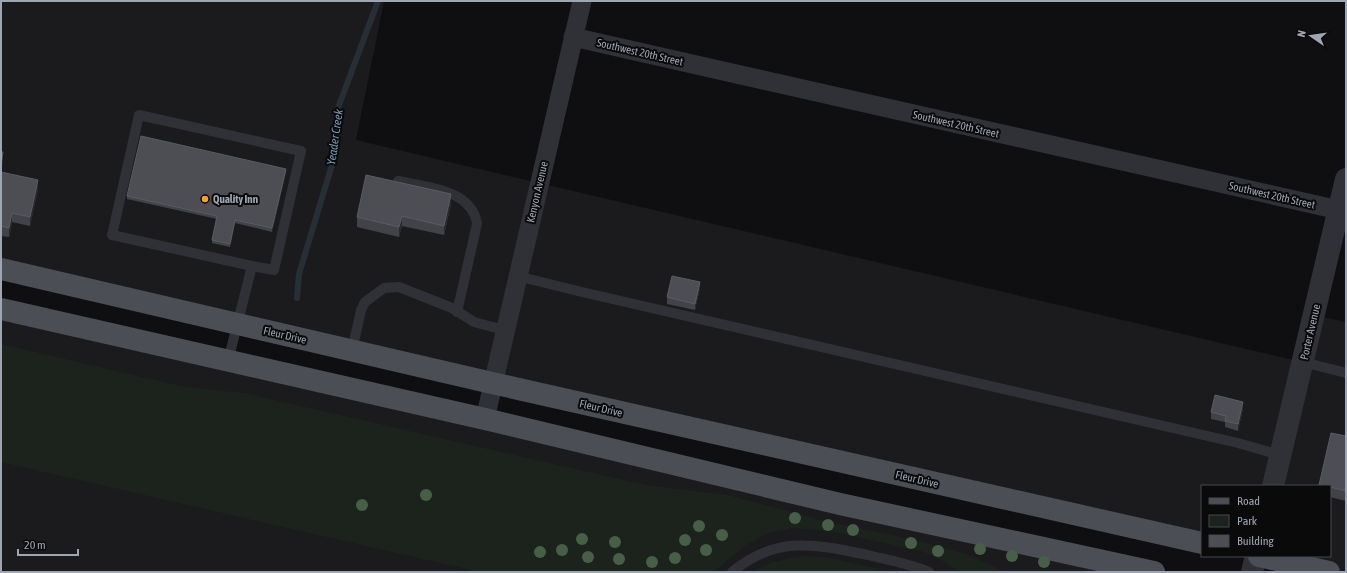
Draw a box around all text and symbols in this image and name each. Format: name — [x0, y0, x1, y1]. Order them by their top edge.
north arrow — [1291, 16, 1331, 56]
text: N — [1295, 29, 1308, 38]
street label: Southwest 20th Street — [596, 36, 684, 68]
water label: Yeader Creek — [324, 107, 346, 166]
street label: Southwest 20th Street — [912, 108, 1000, 140]
street label: Kenyon Avenue — [524, 160, 550, 224]
street label: Southwest 20th Street — [1228, 179, 1316, 211]
place label: Quality Inn — [213, 193, 258, 205]
marker: Quality Inn — [200, 194, 210, 204]
street label: Porter Avenue — [1298, 303, 1322, 361]
street label: Fleur Drive — [262, 324, 308, 346]
street label: Fleur Drive — [578, 397, 624, 419]
street label: Fleur Drive — [894, 468, 940, 490]
legend — [1201, 485, 1331, 557]
text: Road — [1237, 494, 1260, 508]
text: Park — [1237, 514, 1258, 528]
scale bar — [18, 531, 78, 557]
text: Building — [1237, 534, 1275, 548]
text: 20 m — [24, 538, 46, 552]

